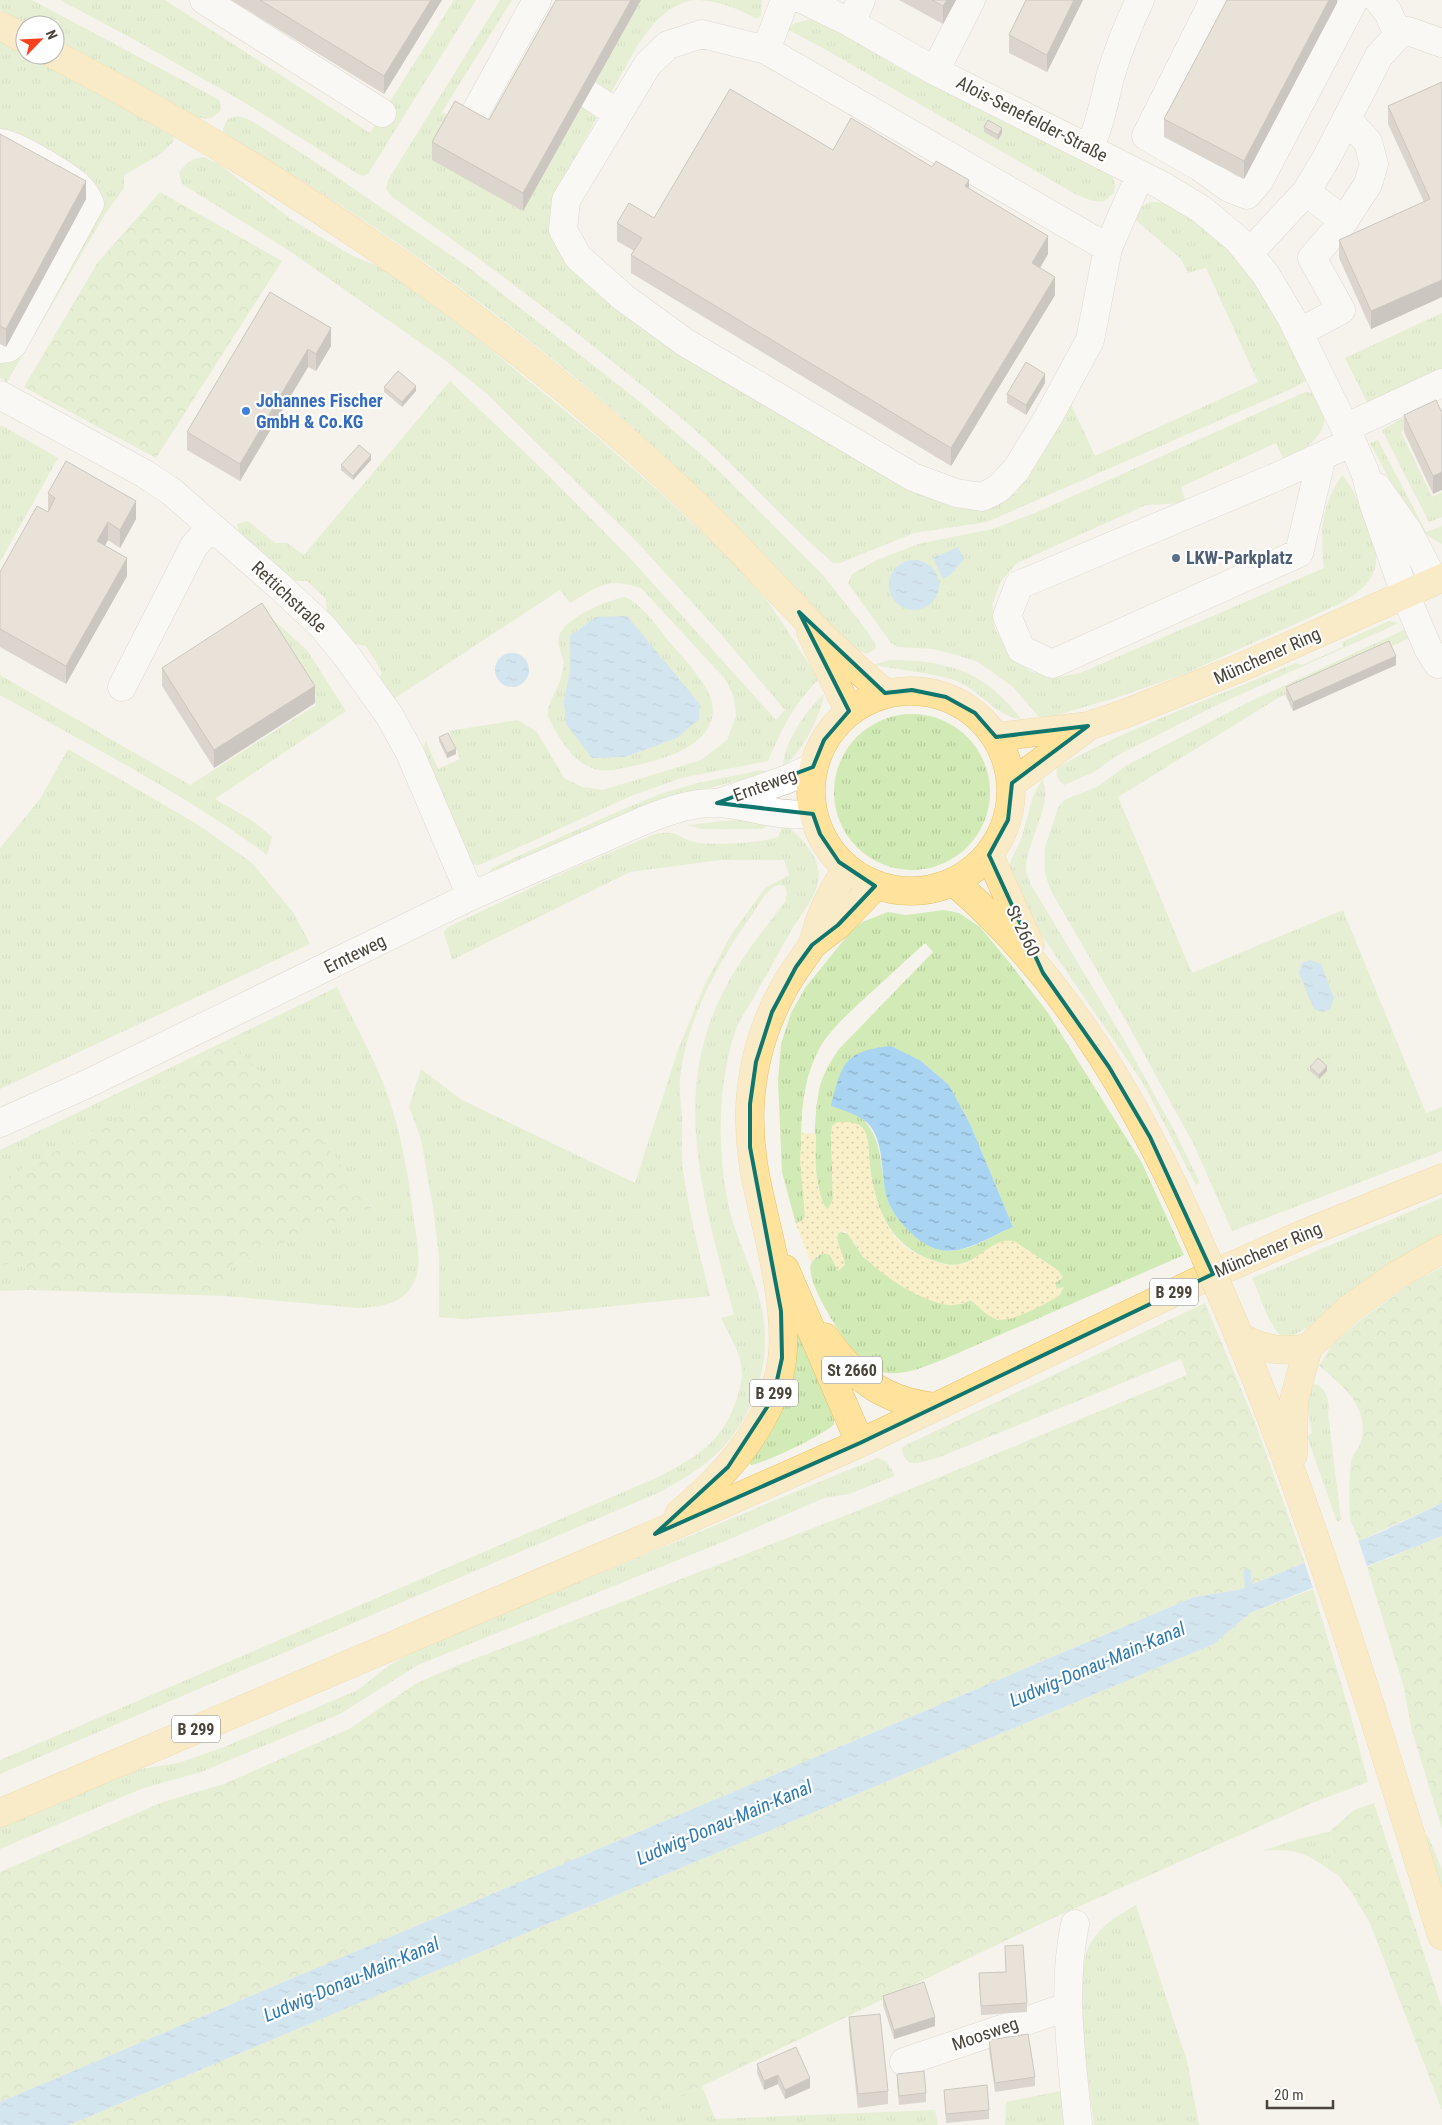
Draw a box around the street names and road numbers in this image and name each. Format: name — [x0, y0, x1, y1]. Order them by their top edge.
street label: Alois-Senefelder-Straße — [953, 71, 1111, 166]
street label: Rettichstraße — [247, 557, 331, 637]
street label: Münchener Ring — [1210, 623, 1323, 688]
street label: Ernteweg — [730, 763, 799, 806]
street label: St 2660 — [1002, 902, 1045, 960]
street label: Ernteweg — [321, 930, 389, 977]
street label: Münchener Ring — [1211, 1218, 1325, 1282]
road number: B 299 — [1150, 1278, 1198, 1305]
road number: St 2660 — [822, 1356, 882, 1384]
road number: B 299 — [750, 1380, 798, 1406]
road number: B 299 — [172, 1716, 220, 1742]
street label: Moosweg — [949, 2012, 1021, 2055]

